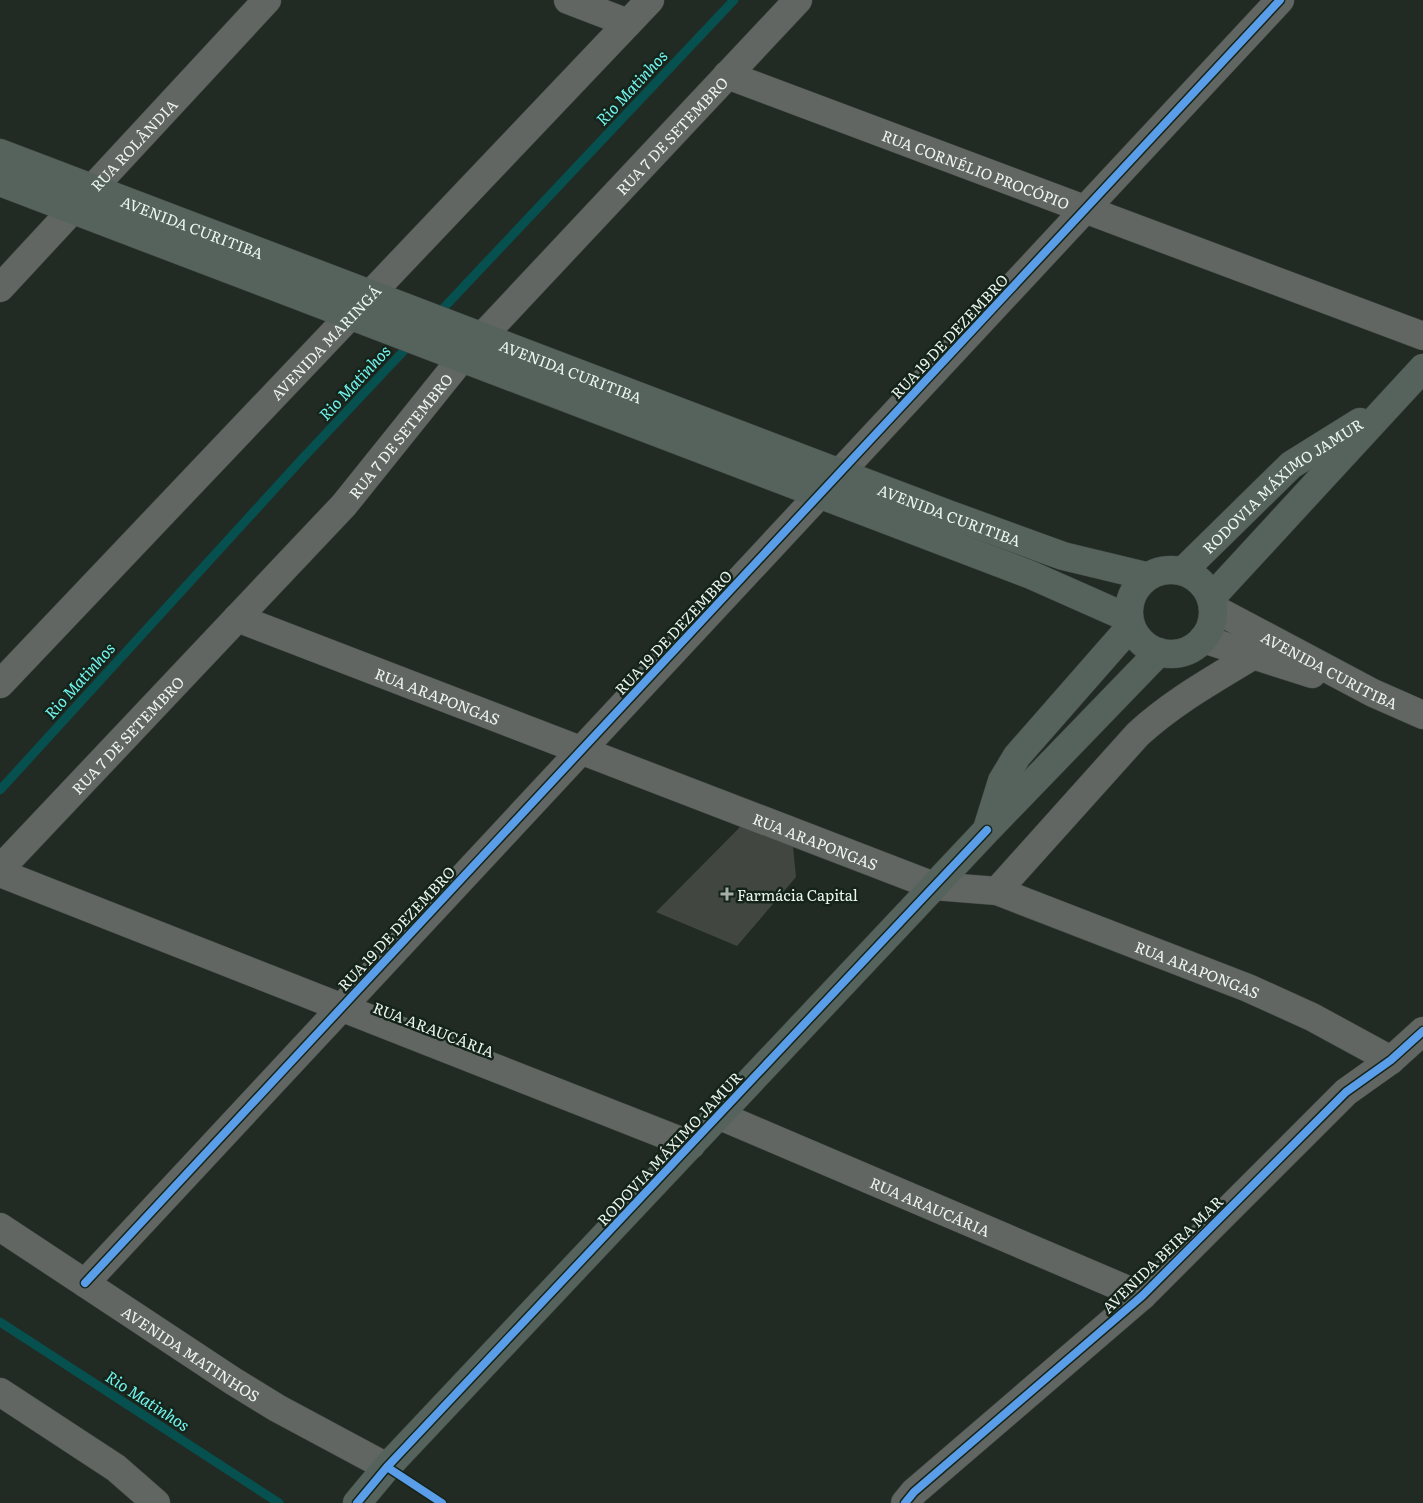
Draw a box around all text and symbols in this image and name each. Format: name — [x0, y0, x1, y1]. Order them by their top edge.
water label: Rio Matinhos — [590, 44, 672, 130]
street label: RUA 7 DE SETEMBRO — [610, 71, 733, 200]
street label: RUA ROLÂNDIA — [85, 93, 182, 196]
street label: RUA CORNÉLIO PROCÓPIO — [879, 123, 1073, 214]
street label: AVENIDA CURITIBA — [118, 189, 267, 264]
street label: RUA 19 DE DEZEMBRO — [885, 268, 1013, 404]
street label: AVENIDA MARINGÁ — [265, 279, 386, 405]
street label: AVENIDA CURITIBA — [496, 333, 646, 408]
water label: Rio Matinhos — [313, 339, 395, 425]
street label: RUA 7 DE SETEMBRO — [342, 368, 457, 503]
street label: RODOVIA MÁXIMO JAMUR — [1196, 412, 1367, 558]
street label: AVENIDA CURITIBA — [875, 477, 1024, 551]
street label: RUA 19 DE DEZEMBRO — [609, 564, 737, 700]
street label: AVENIDA CURITIBA — [1257, 624, 1402, 714]
water label: Rio Matinhos — [38, 636, 120, 724]
street label: RUA ARAPONGAS — [372, 661, 503, 730]
street label: RUA 7 DE SETEMBRO — [65, 670, 189, 799]
street label: RUA ARAPONGAS — [750, 806, 881, 875]
street label: RUA 19 DE DEZEMBRO — [332, 860, 460, 996]
place label: Farmácia Capital — [737, 883, 858, 906]
marker: Farmácia Capital — [721, 888, 733, 900]
street label: RUA ARAPONGAS — [1132, 934, 1264, 1003]
street label: RUA ARAUCÁRIA — [370, 995, 498, 1063]
street label: RODOVIA MÁXIMO JAMUR — [591, 1066, 747, 1230]
street label: RUA ARAUCÁRIA — [867, 1170, 994, 1241]
street label: AVENIDA BEIRA MAR — [1096, 1190, 1228, 1318]
street label: AVENIDA MATINHOS — [118, 1299, 265, 1407]
water label: Rio Matinhos — [101, 1364, 195, 1436]

